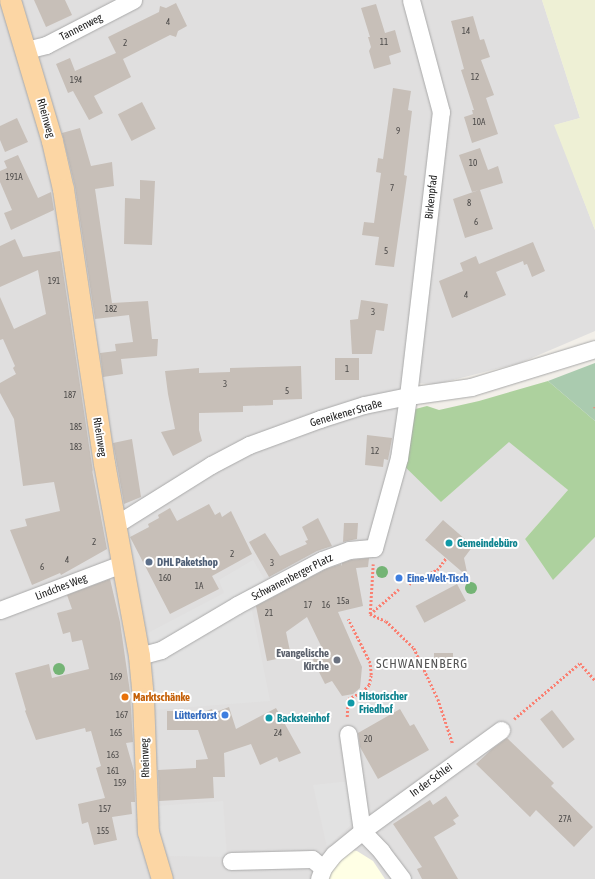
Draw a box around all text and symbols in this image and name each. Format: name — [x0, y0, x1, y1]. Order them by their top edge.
street label: Tannenweg — [57, 11, 105, 43]
house number: 4 — [166, 17, 170, 27]
house number: 14 — [462, 26, 470, 36]
house number: 11 — [380, 37, 388, 47]
house number: 2 — [123, 38, 127, 48]
house number: 12 — [471, 72, 479, 82]
house number: 194 — [70, 75, 82, 85]
street label: Rheinweg — [34, 97, 58, 139]
house number: 10A — [473, 117, 485, 127]
house number: 9 — [396, 126, 400, 136]
house number: 10 — [469, 158, 477, 168]
house number: 191A — [5, 172, 23, 182]
street label: Birkenpfad — [422, 174, 440, 220]
house number: 7 — [390, 183, 394, 193]
house number: 8 — [467, 198, 471, 208]
house number: 6 — [474, 217, 478, 227]
house number: 5 — [384, 246, 388, 256]
house number: 191 — [48, 276, 60, 286]
house number: 4 — [464, 290, 468, 300]
house number: 182 — [105, 304, 117, 314]
house number: 3 — [371, 307, 375, 317]
house number: 1 — [345, 364, 349, 374]
house number: 3 — [223, 379, 227, 389]
house number: 5 — [285, 386, 289, 396]
house number: 187 — [64, 390, 76, 400]
street label: Geneikener Straße — [308, 396, 384, 430]
street label: Rheinweg — [90, 416, 110, 458]
house number: 185 — [70, 422, 82, 432]
house number: 183 — [70, 442, 82, 452]
house number: 12 — [371, 446, 379, 456]
place label: Gemeindebüro — [457, 536, 518, 550]
house number: 2 — [92, 537, 96, 547]
marker: Gemeindebüro — [444, 538, 454, 548]
house number: 2 — [230, 549, 234, 559]
street label: Schwanenberger Platz — [249, 551, 335, 603]
house number: 4 — [65, 555, 69, 565]
place label: DHL Paketshop — [157, 555, 218, 569]
marker: DHL Paketshop — [144, 557, 154, 567]
house number: 3 — [270, 558, 274, 568]
house number: 6 — [40, 562, 44, 572]
street label: Lindches Weg — [33, 571, 89, 603]
place label: Eine-Welt-Tisch — [407, 571, 469, 585]
house number: 160 — [159, 573, 171, 583]
marker: Eine-Welt-Tisch — [394, 573, 404, 583]
house number: 1A — [195, 581, 203, 591]
house number: 15a — [337, 596, 349, 606]
house number: 17 — [304, 600, 312, 610]
house number: 16 — [322, 600, 330, 610]
house number: 21 — [265, 608, 273, 618]
place label: Evangelische Kirche — [276, 647, 329, 673]
marker: Evangelische Kirche — [332, 655, 342, 665]
district label: SCHWANENBERG — [376, 656, 468, 672]
house number: 169 — [110, 672, 122, 682]
place label: Marktschänke — [133, 690, 190, 704]
place label: Historischer Friedhof — [359, 690, 407, 716]
marker: Marktschänke — [120, 692, 130, 702]
marker: Historischer Friedhof — [346, 698, 356, 708]
place label: Lütterforst — [175, 708, 217, 722]
house number: 167 — [116, 710, 128, 720]
marker: Lütterforst — [220, 710, 230, 720]
place label: Backsteinhof — [277, 711, 330, 725]
marker: Backsteinhof — [264, 713, 274, 723]
house number: 165 — [110, 728, 122, 738]
house number: 24 — [274, 728, 282, 738]
house number: 20 — [364, 734, 372, 744]
street label: Rheinweg — [138, 738, 152, 778]
house number: 163 — [107, 750, 119, 760]
street label: In der Schlei — [407, 760, 455, 800]
house number: 161 — [107, 766, 119, 776]
house number: 159 — [114, 778, 126, 788]
house number: 157 — [99, 804, 111, 814]
house number: 27A — [559, 814, 571, 824]
house number: 155 — [97, 826, 109, 836]

